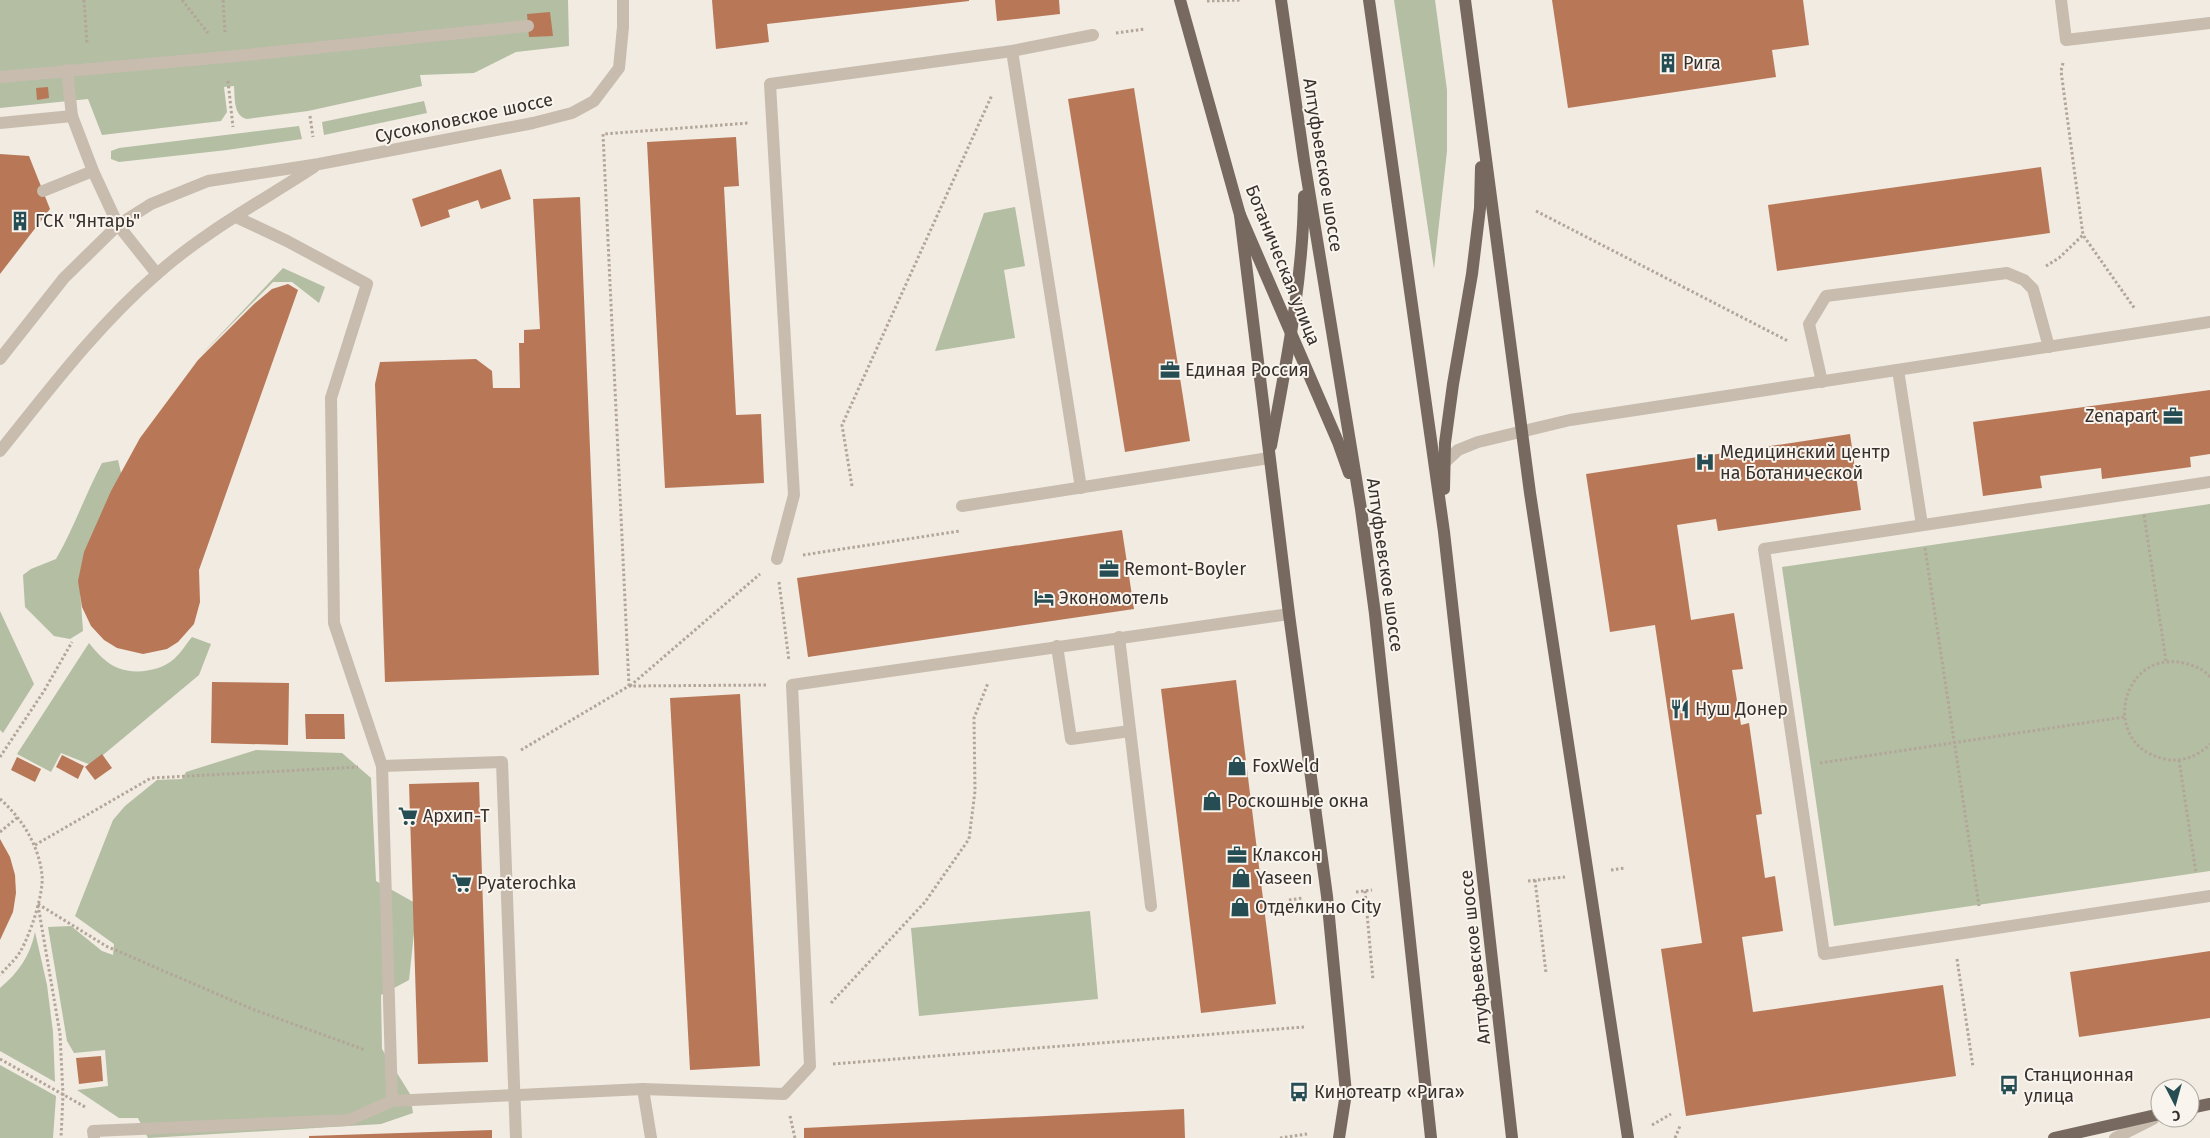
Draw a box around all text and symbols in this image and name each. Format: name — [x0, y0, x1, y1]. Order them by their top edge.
building icon: Рига — [1657, 52, 1679, 74]
place label: Рига — [1683, 52, 1721, 74]
street label: Алтуфьевское шоссе — [1298, 77, 1348, 253]
street label: Сусоколовское шоссе — [373, 88, 555, 148]
street label: Ботаническая улица — [1241, 182, 1325, 348]
building icon: ГСК "Янтарь" — [9, 210, 31, 232]
place label: ГСК "Янтарь" — [35, 210, 140, 232]
office icon: Единая Россия — [1159, 359, 1181, 381]
place label: Единая Россия — [1185, 359, 1309, 381]
place label: Zenapart — [2085, 405, 2158, 427]
office icon: Zenapart — [2162, 405, 2184, 427]
place label: Медицинский центр на Ботанической — [1720, 441, 1890, 484]
hospital icon: Медицинский центр на Ботанической — [1694, 451, 1716, 473]
street label: Алтуфьевское шоссе — [1362, 477, 1408, 653]
office icon: Remont-Boyler — [1098, 558, 1120, 580]
place label: Remont-Boyler — [1124, 558, 1246, 580]
hotel icon: Экономотель — [1033, 587, 1055, 609]
place label: Экономотель — [1059, 587, 1169, 609]
restaurant icon: Нуш Донер — [1669, 698, 1691, 720]
place label: Нуш Донер — [1695, 698, 1788, 720]
shop icon: FoxWeld — [1226, 755, 1248, 777]
place label: FoxWeld — [1252, 755, 1320, 777]
shop icon: Роскошные окна — [1201, 790, 1223, 812]
place label: Роскошные окна — [1227, 790, 1369, 812]
supermarket icon: Архип-Т — [397, 805, 419, 827]
place label: Архип-Т — [423, 805, 490, 827]
office icon: Клаксон — [1226, 844, 1248, 866]
place label: Клаксон — [1252, 844, 1321, 866]
shop icon: Yaseen — [1230, 867, 1252, 889]
place label: Yaseen — [1256, 867, 1313, 889]
street label: Алтуфьевское шоссе — [1455, 869, 1495, 1045]
supermarket icon: Pyaterochka — [451, 872, 473, 894]
place label: Pyaterochka — [477, 872, 577, 894]
shop icon: Отделкино City — [1229, 896, 1251, 918]
place label: Отделкино City — [1255, 896, 1381, 918]
place label: Станционная улица — [2024, 1064, 2134, 1107]
bus stop icon: Станционная улица — [1998, 1074, 2020, 1096]
north arrow — [2150, 1078, 2200, 1128]
bus stop icon: Кинотеатр «Рига» — [1288, 1081, 1310, 1103]
place label: Кинотеатр «Рига» — [1314, 1081, 1465, 1103]
text: С — [2171, 1107, 2181, 1124]

